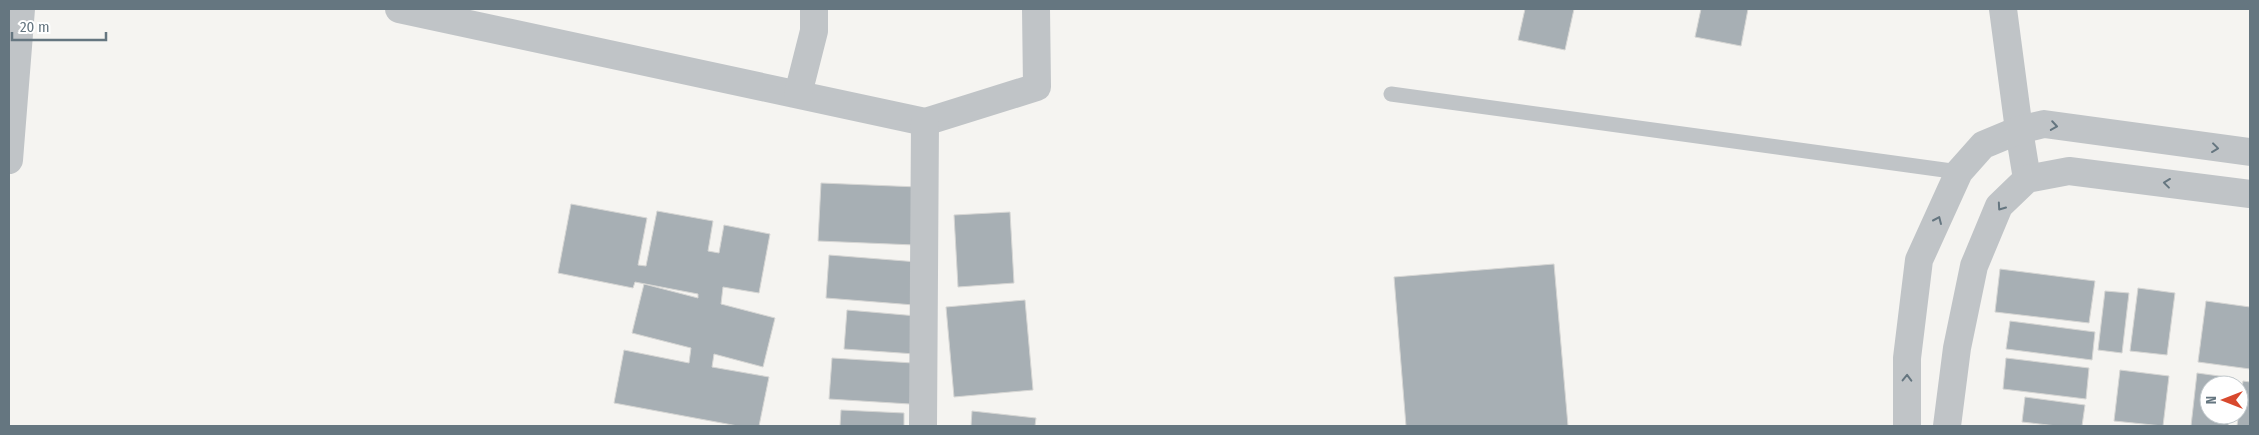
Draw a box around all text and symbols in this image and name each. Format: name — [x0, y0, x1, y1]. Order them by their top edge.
scale bar — [12, 10, 106, 42]
text: 20 m — [20, 18, 50, 36]
one-way arrow — [2049, 120, 2058, 130]
one-way arrow — [2211, 142, 2219, 153]
one-way arrow — [2163, 179, 2171, 189]
one-way arrow — [1998, 201, 2007, 211]
one-way arrow — [1931, 216, 1942, 225]
one-way arrow — [1902, 373, 1912, 381]
north arrow — [2199, 375, 2249, 425]
text: N — [2203, 396, 2220, 404]

